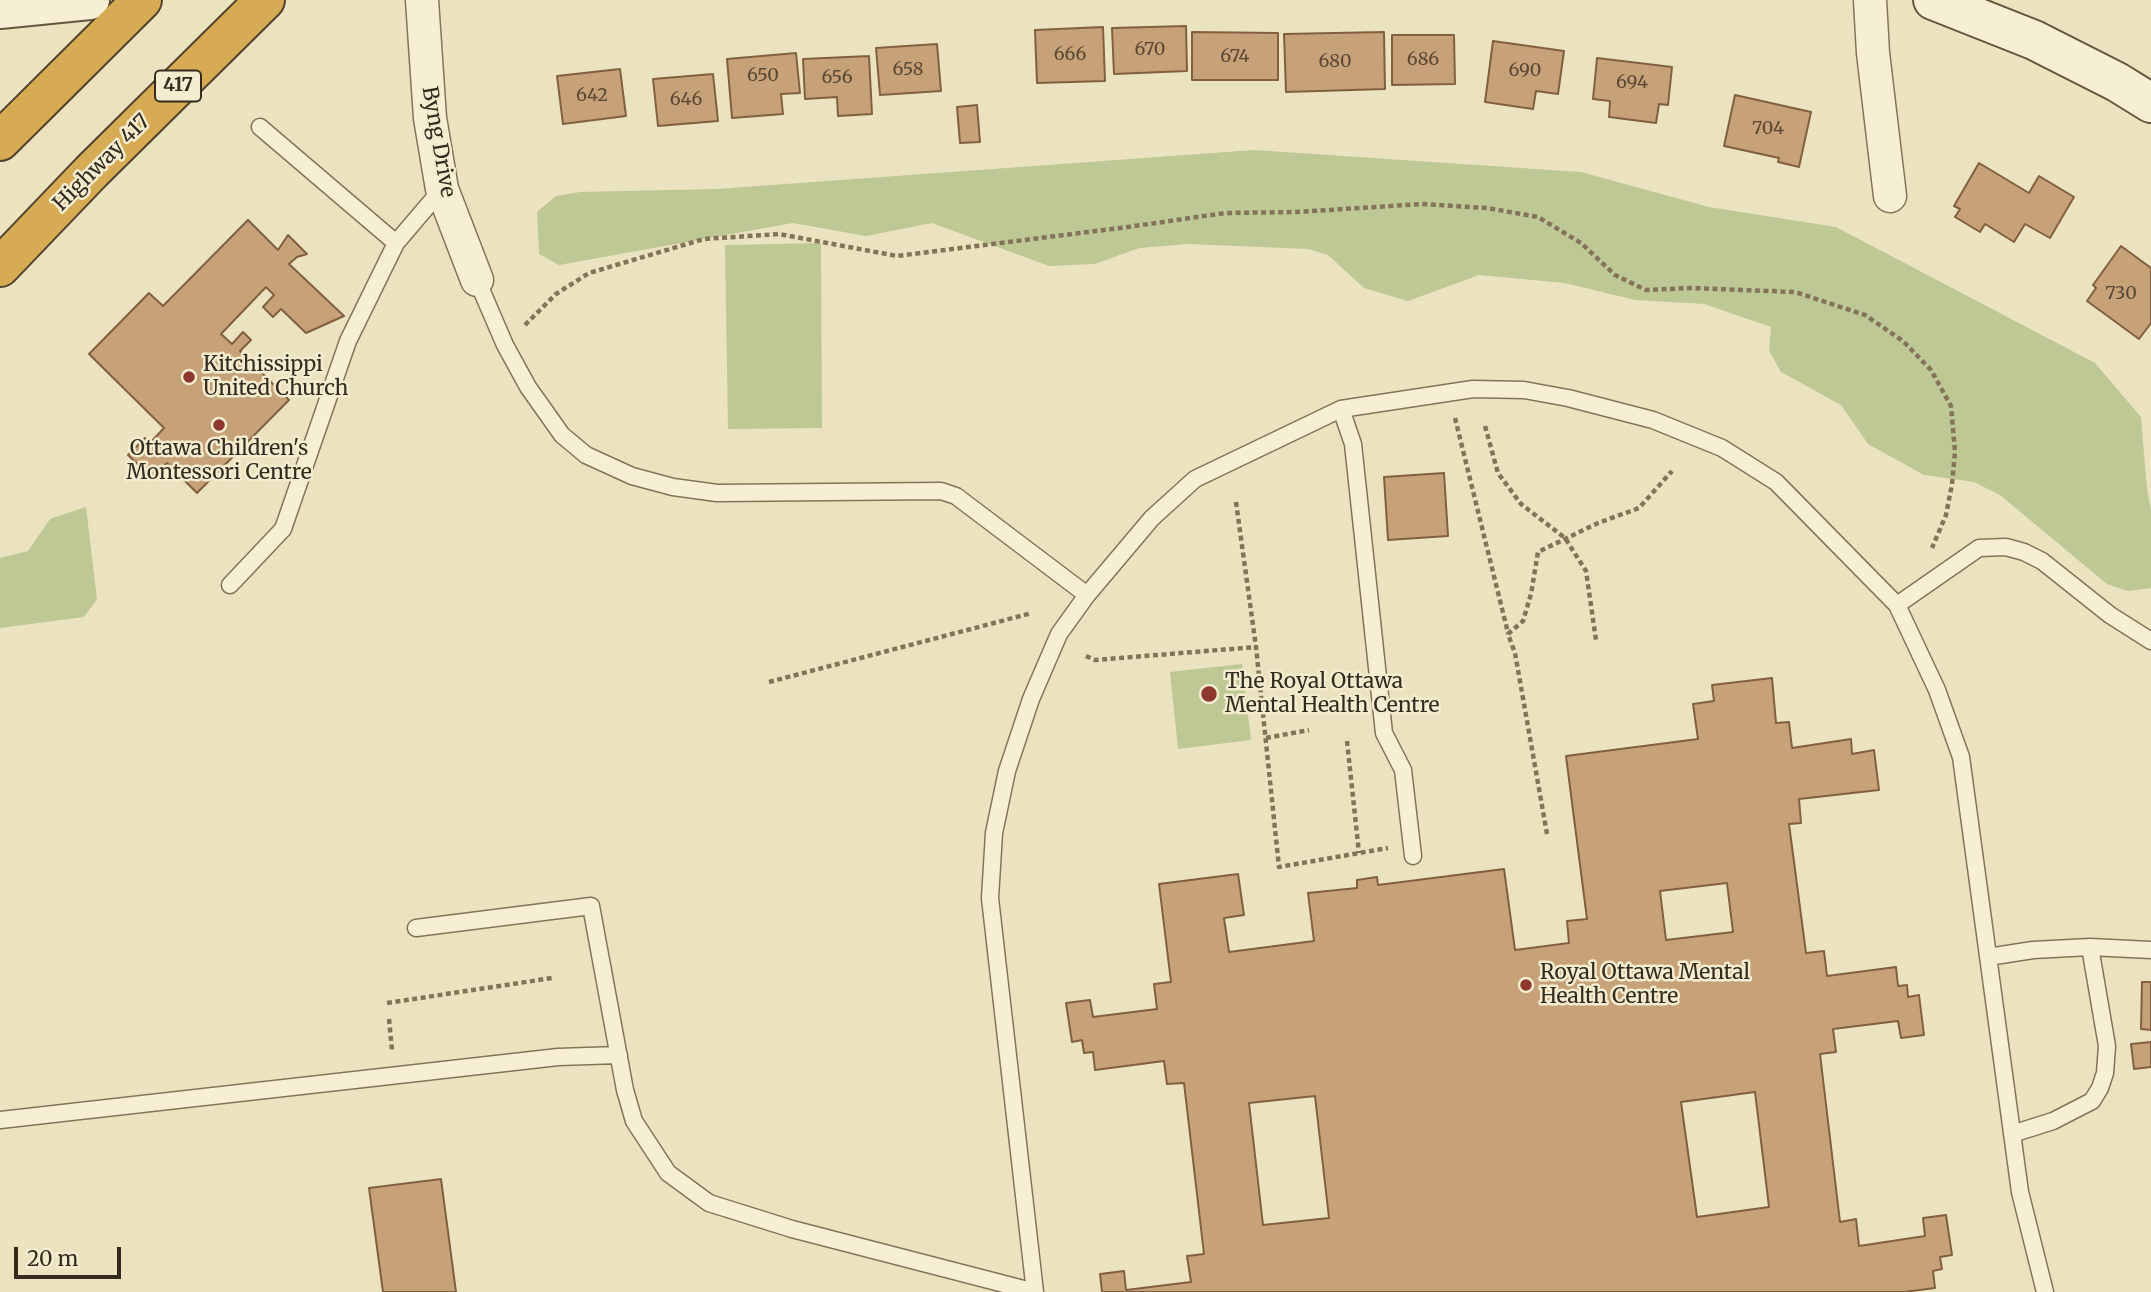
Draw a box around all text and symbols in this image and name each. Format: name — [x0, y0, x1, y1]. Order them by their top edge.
house number: 670 — [1135, 39, 1165, 61]
house number: 666 — [1054, 44, 1086, 66]
house number: 674 — [1220, 46, 1250, 68]
house number: 686 — [1407, 49, 1439, 71]
house number: 680 — [1318, 51, 1352, 73]
house number: 658 — [893, 59, 923, 81]
house number: 690 — [1509, 60, 1541, 82]
house number: 650 — [747, 65, 779, 87]
house number: 656 — [821, 67, 853, 89]
road number: 417 — [155, 71, 201, 102]
house number: 694 — [1616, 72, 1648, 94]
street label: Byng Drive — [416, 85, 460, 199]
house number: 642 — [576, 85, 608, 107]
house number: 646 — [670, 89, 702, 111]
street label: Highway 417 — [48, 109, 156, 217]
house number: 704 — [1752, 118, 1784, 140]
house number: 730 — [2105, 283, 2137, 305]
place label: Kitchissippi United Church — [203, 352, 348, 402]
marker: Kitchissippi United Church — [181, 369, 197, 385]
marker: Ottawa Children's Montessori Centre — [211, 417, 227, 433]
place label: Ottawa Children's Montessori Centre — [126, 436, 312, 486]
place label: The Royal Ottawa Mental Health Centre — [1225, 669, 1440, 719]
marker: The Royal Ottawa Mental Health Centre — [1199, 684, 1219, 704]
place label: Royal Ottawa Mental Health Centre — [1540, 960, 1750, 1010]
marker: Royal Ottawa Mental Health Centre — [1518, 977, 1534, 993]
scale bar — [18, 1232, 124, 1276]
text: 20 m — [27, 1245, 78, 1272]

